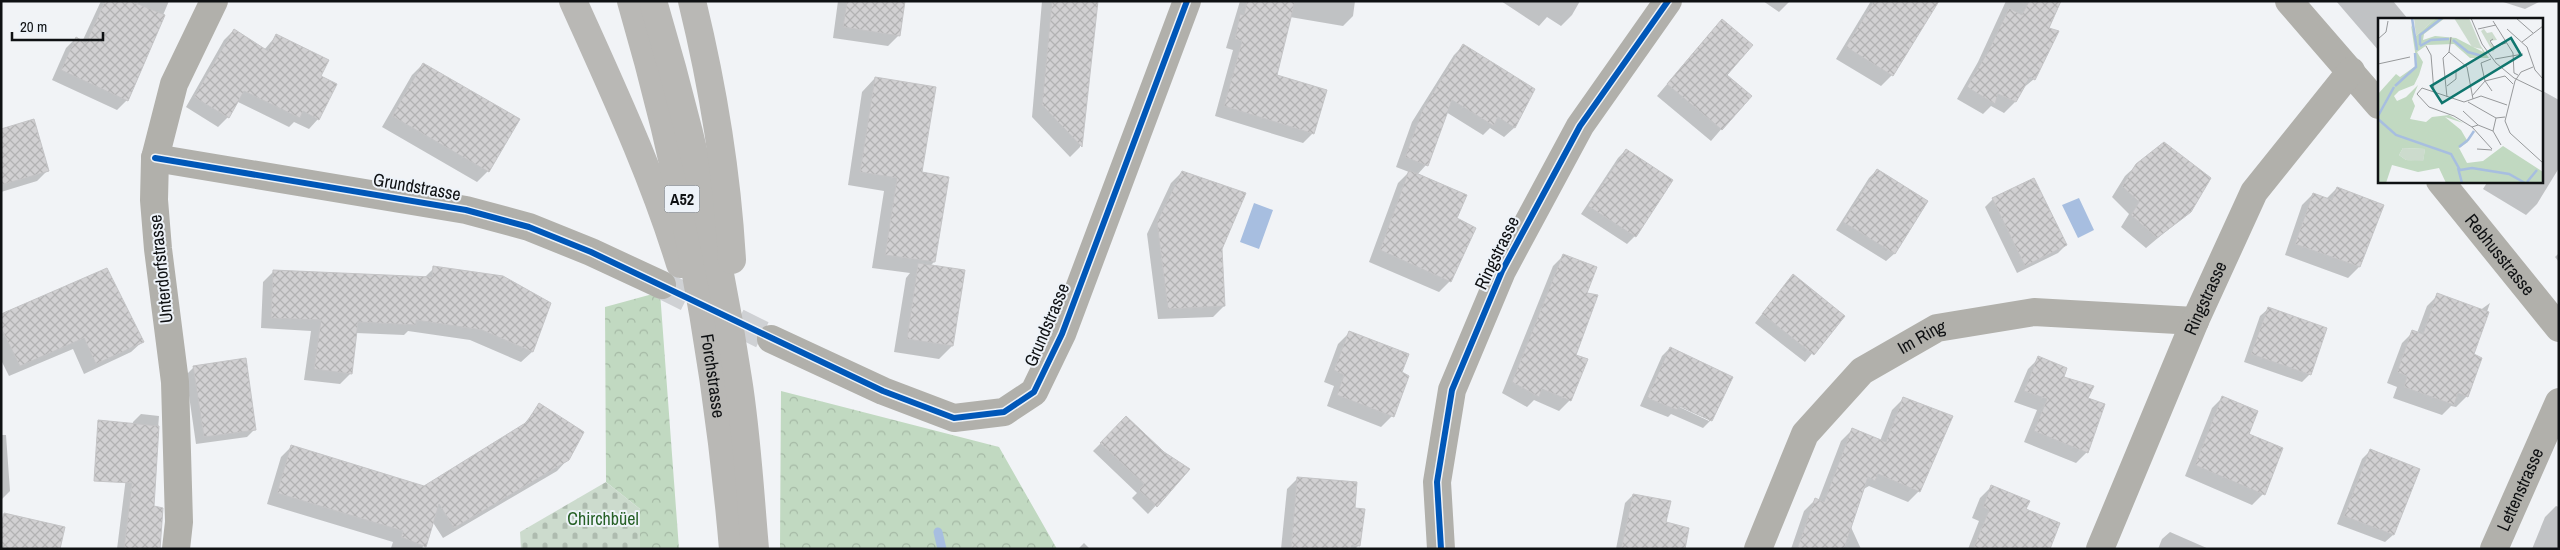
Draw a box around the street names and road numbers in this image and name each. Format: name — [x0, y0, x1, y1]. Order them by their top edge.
street label: Grundstrasse — [371, 167, 463, 207]
road number: A52 — [664, 185, 700, 212]
street label: Rebhusstrasse — [2459, 208, 2541, 301]
street label: Ringstrasse — [1468, 212, 1525, 294]
street label: Unterdorfstrasse — [142, 213, 179, 325]
street label: Ringstrasse — [2177, 257, 2233, 339]
street label: Grundstrasse — [1018, 279, 1075, 370]
street label: Im Ring — [1893, 314, 1948, 360]
street label: Forchstrasse — [695, 332, 732, 419]
street label: Lettenstrasse — [2490, 444, 2549, 535]

